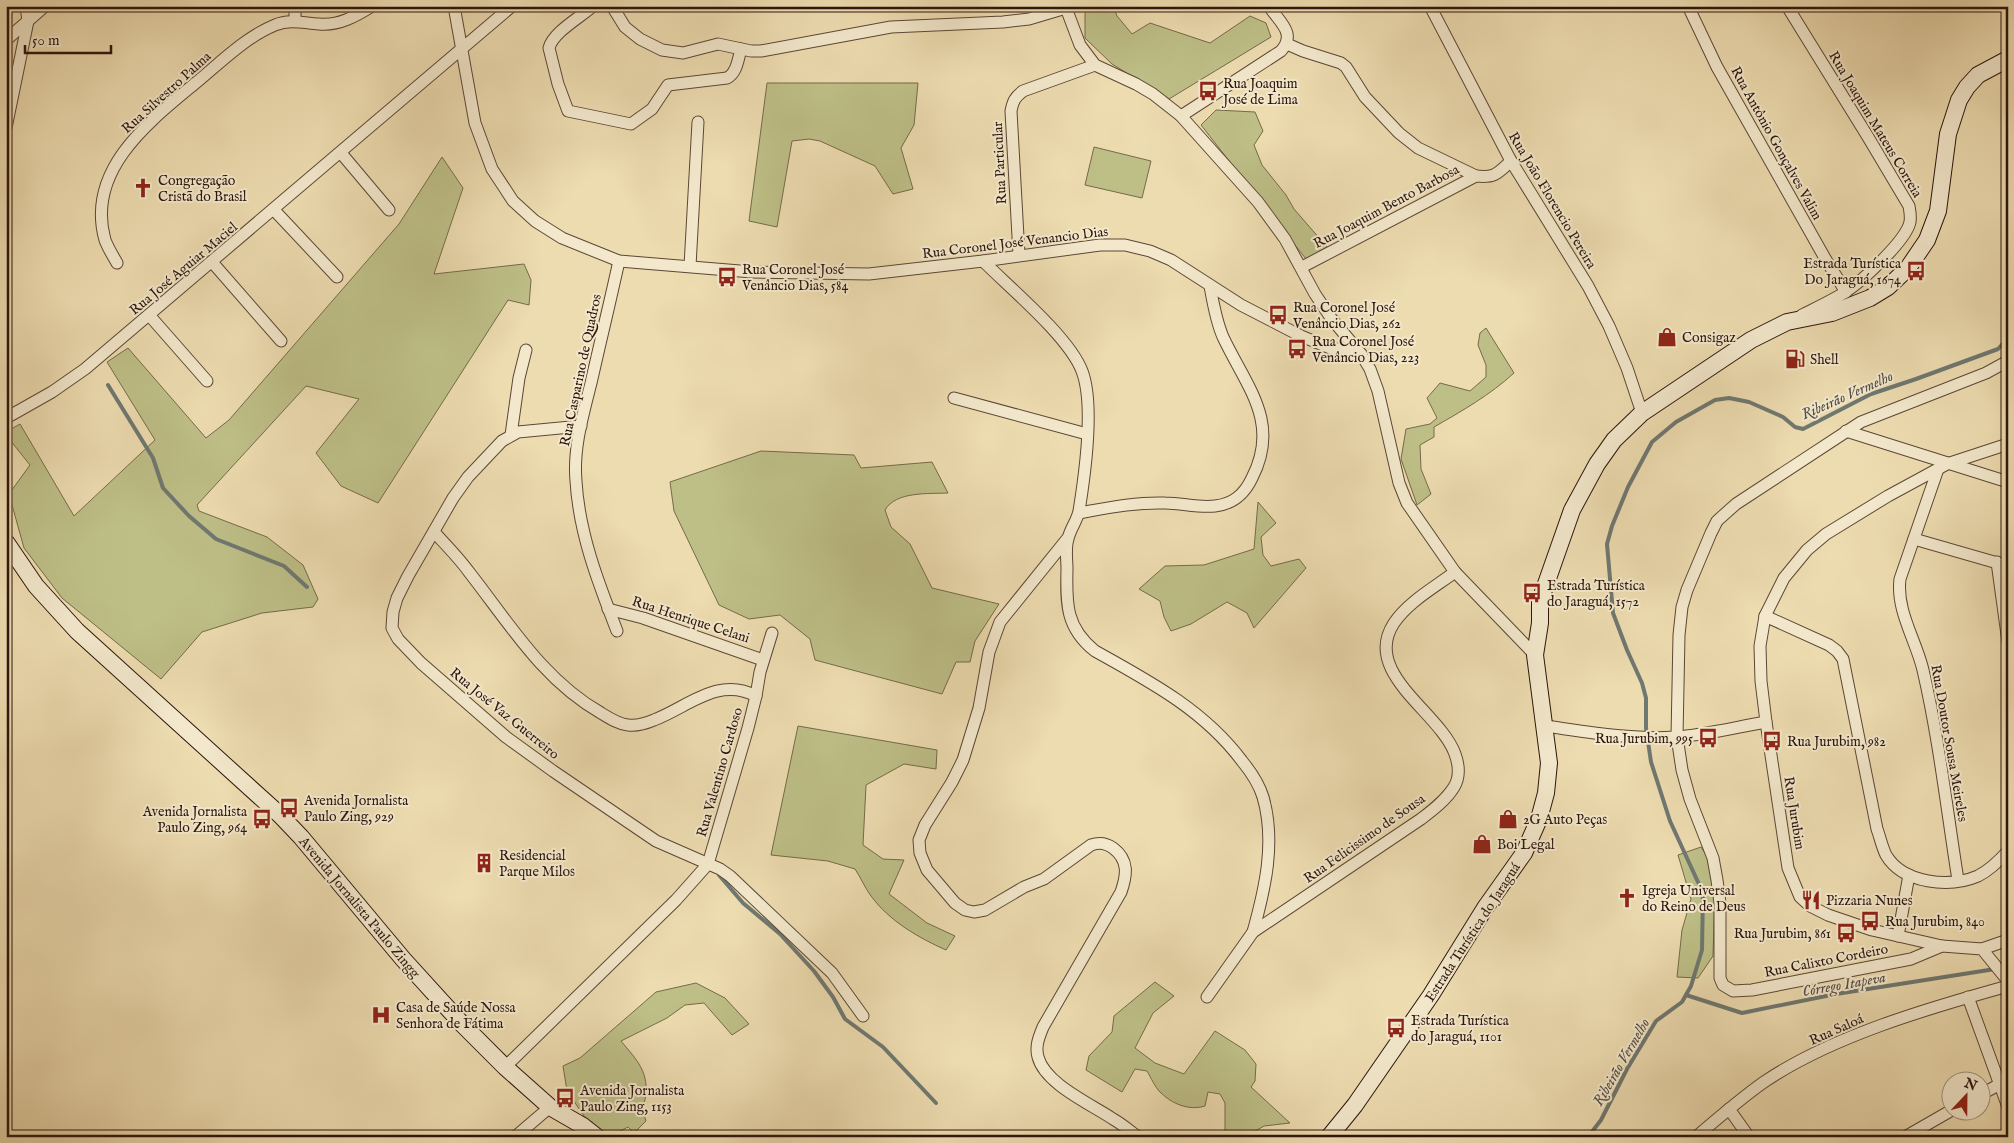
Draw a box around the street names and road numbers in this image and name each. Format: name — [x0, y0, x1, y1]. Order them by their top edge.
street label: Rua Silvestro Palma — [118, 47, 216, 138]
street label: Rua Joaquim Mateus Correia — [1824, 48, 1926, 202]
street label: Rua Antônio Gonçalves Valim — [1726, 64, 1826, 224]
street label: Rua Particular — [989, 121, 1011, 205]
street label: Rua João Florencio Pereira — [1504, 129, 1601, 273]
street label: Rua Joaquim Bento Barbosa — [1310, 160, 1463, 253]
street label: Rua José Aguiar Maciel — [126, 218, 242, 319]
street label: Rua Coronel José Venancio Dias — [921, 223, 1109, 263]
street label: Rua Casparino de Quadros — [556, 292, 606, 448]
street label: Rua Henrique Celani — [630, 592, 752, 648]
street label: Rua Doutor Sousa Meireles — [1926, 663, 1972, 823]
street label: Rua José Vaz Guerreiro — [446, 664, 563, 764]
street label: Rua Valentino Cardoso — [693, 705, 747, 839]
street label: Rua Jurubim — [1779, 775, 1809, 851]
street label: Rua Felicissimo de Sousa — [1300, 790, 1430, 888]
street label: Avenida Jornalista Paulo Zingg — [294, 832, 424, 982]
street label: Estrada Turística do Jaraguá — [1421, 859, 1525, 1006]
street label: Rua Calixto Cordeiro — [1763, 940, 1890, 982]
street label: Rua Saloá — [1806, 1010, 1867, 1050]

